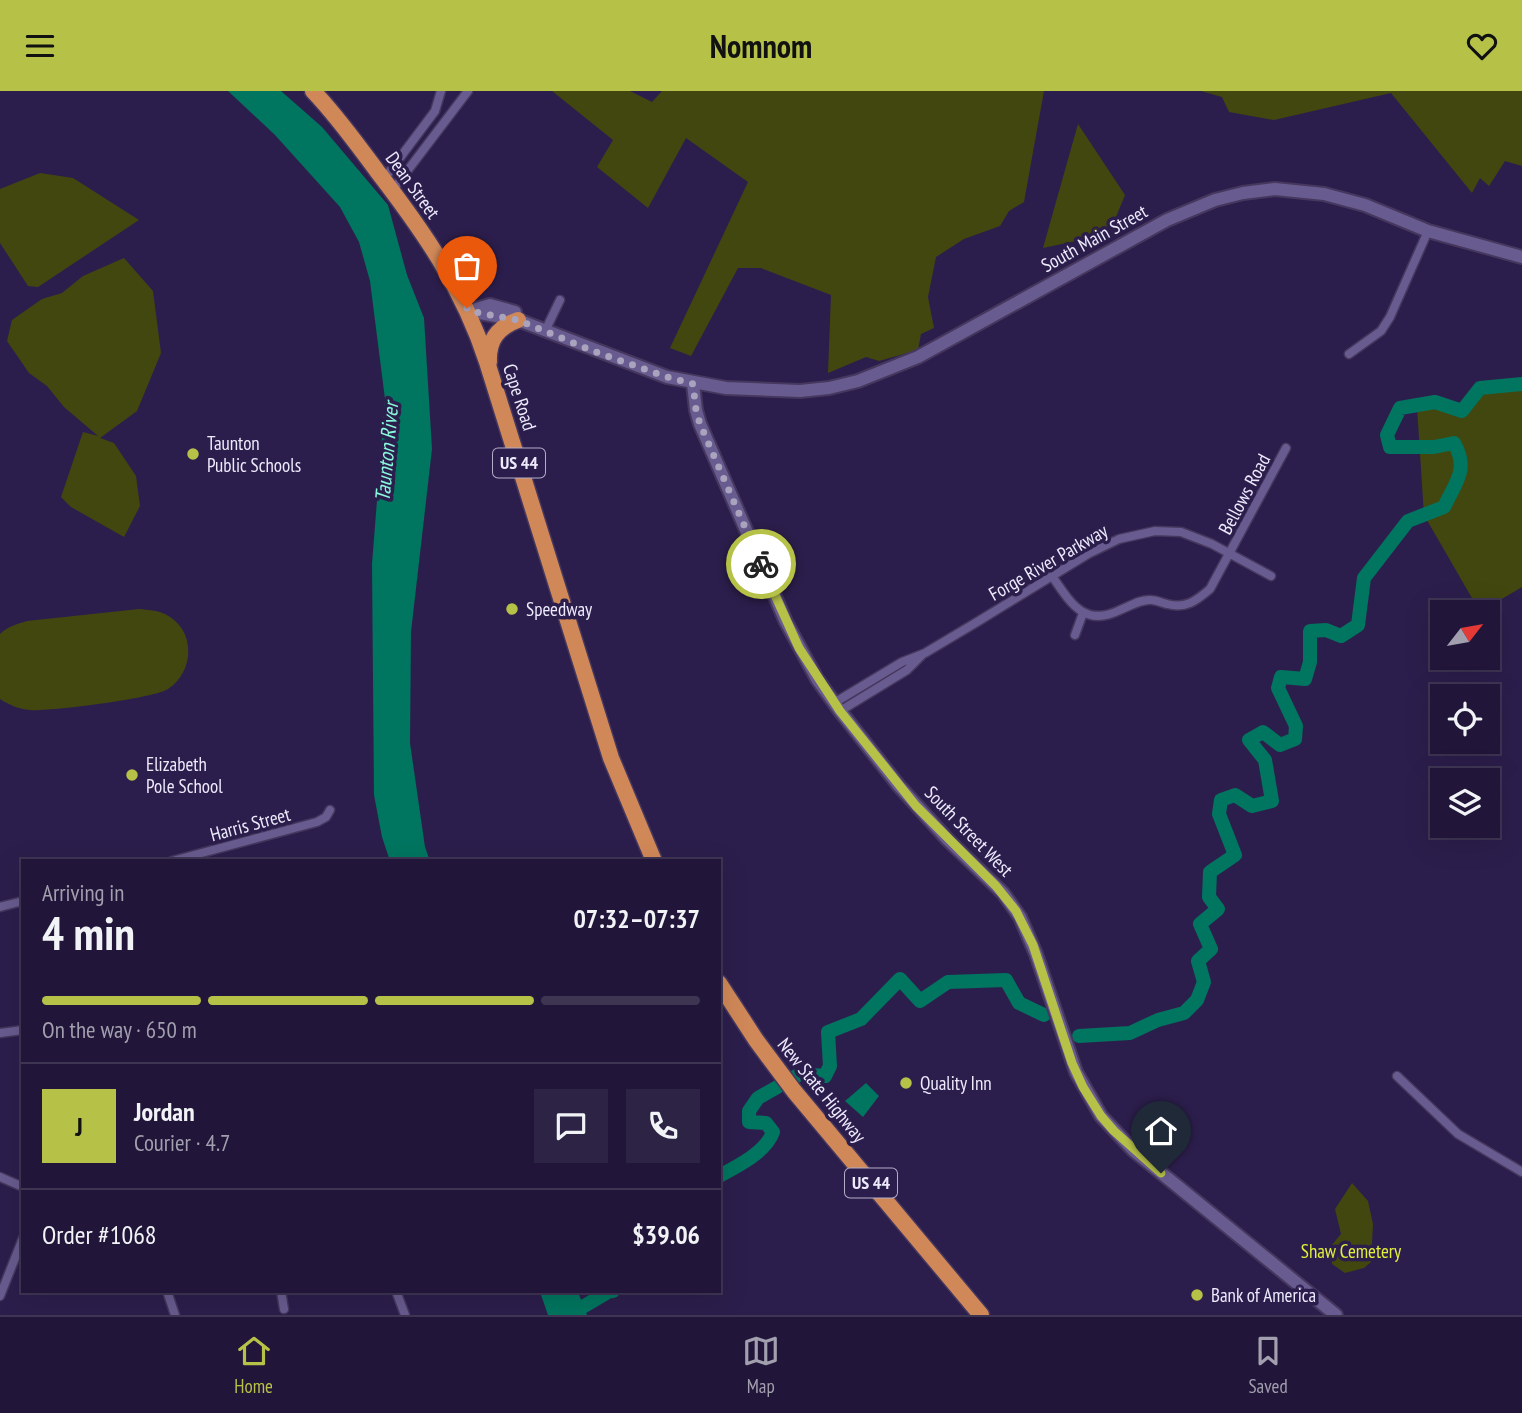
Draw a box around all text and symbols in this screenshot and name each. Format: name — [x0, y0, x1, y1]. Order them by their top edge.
text: Nomnom — [710, 25, 812, 67]
icon: menu — [21, 27, 59, 65]
icon: heart — [1463, 27, 1501, 65]
street label: Dean Street — [381, 147, 446, 224]
street label: South Main Street — [1037, 199, 1152, 277]
pin — [437, 236, 497, 308]
icon: bag — [448, 247, 486, 285]
street label: Cape Road — [498, 361, 542, 433]
water label: Taunton River — [369, 398, 405, 503]
place label: Taunton Public Schools — [207, 431, 301, 477]
marker: Taunton Public Schools — [185, 446, 201, 462]
road number: US 44 — [493, 449, 545, 477]
street label: Bellows Road — [1213, 450, 1275, 538]
street label: Forge River Parkway — [984, 518, 1112, 606]
courier — [726, 529, 796, 599]
icon: bike — [742, 545, 780, 583]
place label: Speedway — [526, 597, 593, 621]
north arrow — [1430, 600, 1500, 670]
map controls — [1430, 600, 1500, 838]
marker: Speedway — [504, 601, 520, 617]
button: locate — [1430, 684, 1500, 754]
place label: Elizabeth Pole School — [146, 752, 223, 798]
marker: Elizabeth Pole School — [124, 767, 140, 783]
button: layers — [1430, 768, 1500, 838]
street label: South Street West — [920, 781, 1019, 882]
street label: Harris Street — [207, 802, 294, 846]
text: Arriving in — [42, 878, 124, 907]
text: 07:32–07:37 — [573, 902, 700, 935]
text: 4 min — [42, 903, 135, 963]
text: On the way · 650 m — [42, 1015, 197, 1044]
street label: New State Highway — [773, 1033, 872, 1148]
place label: Quality Inn — [920, 1071, 992, 1095]
marker: Quality Inn — [898, 1075, 914, 1091]
button: chat — [534, 1089, 608, 1163]
button: phone — [626, 1089, 700, 1163]
text: Jordan — [134, 1095, 195, 1128]
pin — [1131, 1101, 1191, 1173]
text: J — [75, 1110, 83, 1143]
icon: home — [1142, 1112, 1180, 1150]
text: Courier · 4.7 — [134, 1128, 230, 1157]
road number: US 44 — [845, 1169, 897, 1197]
text: Order #1068 — [42, 1218, 157, 1251]
text: $39.06 — [632, 1218, 700, 1251]
park label: Shaw Cemetery — [1301, 1239, 1402, 1263]
place label: Bank of America — [1211, 1283, 1316, 1307]
marker: Bank of America — [1189, 1287, 1205, 1303]
tab: Home — [234, 1332, 273, 1398]
tab: Map — [742, 1332, 780, 1398]
tab: Saved — [1248, 1332, 1288, 1398]

